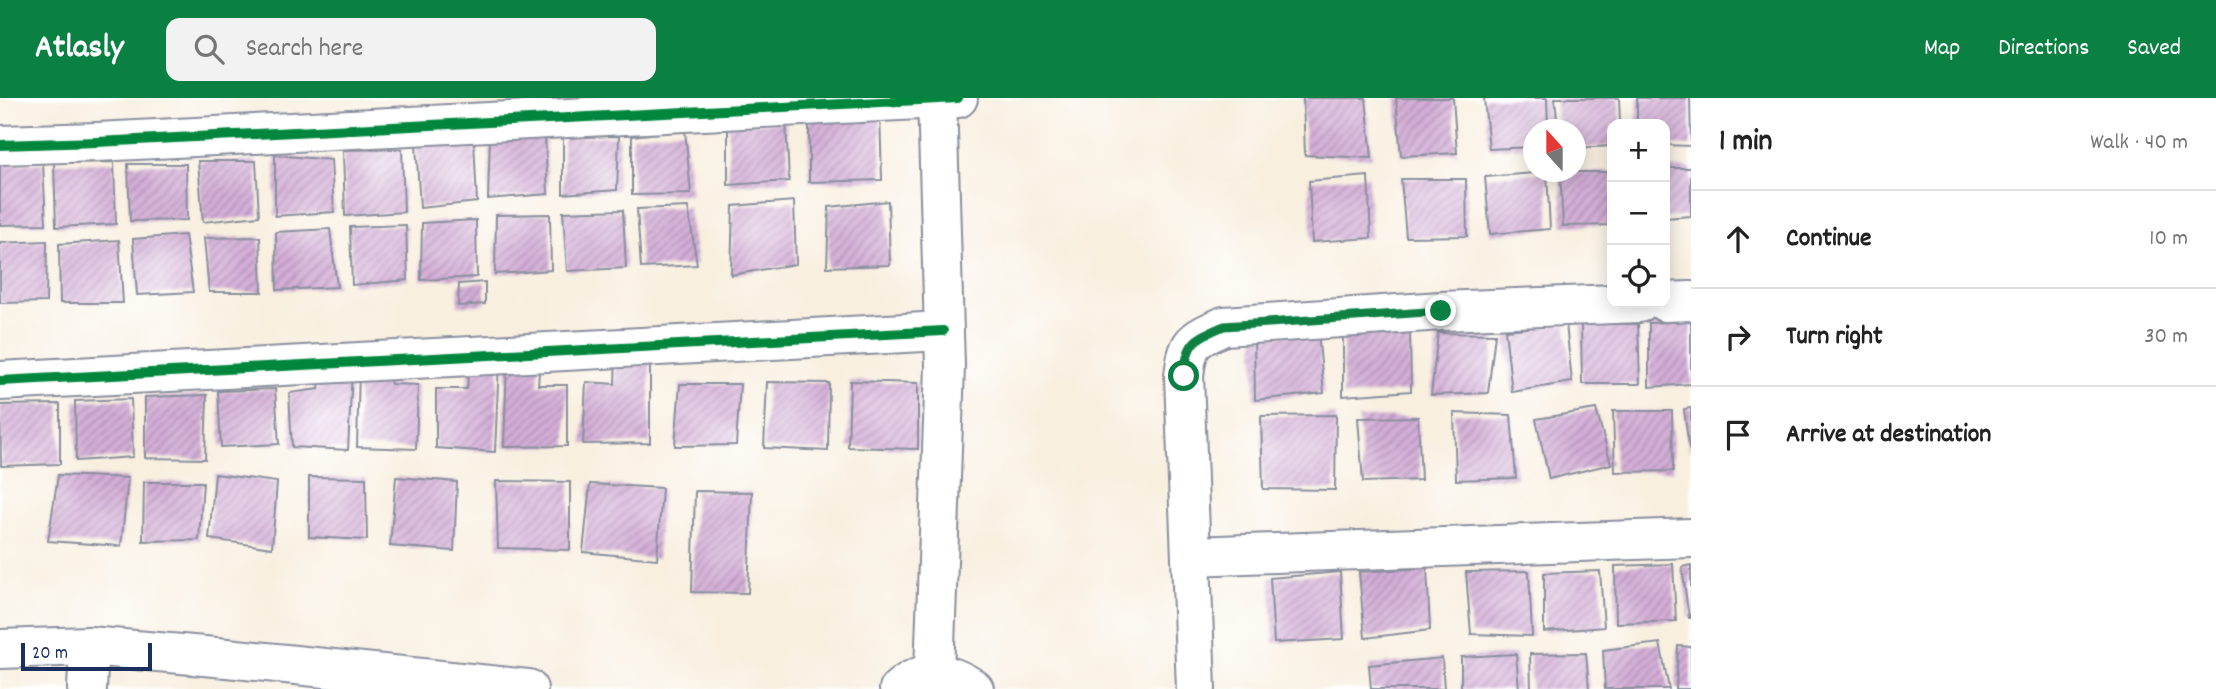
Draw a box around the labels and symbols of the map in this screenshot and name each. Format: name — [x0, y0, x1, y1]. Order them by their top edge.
north arrow — [1523, 119, 1586, 182]
route end — [1425, 295, 1456, 326]
route start — [1168, 360, 1199, 391]
scale bar — [21, 640, 152, 672]

